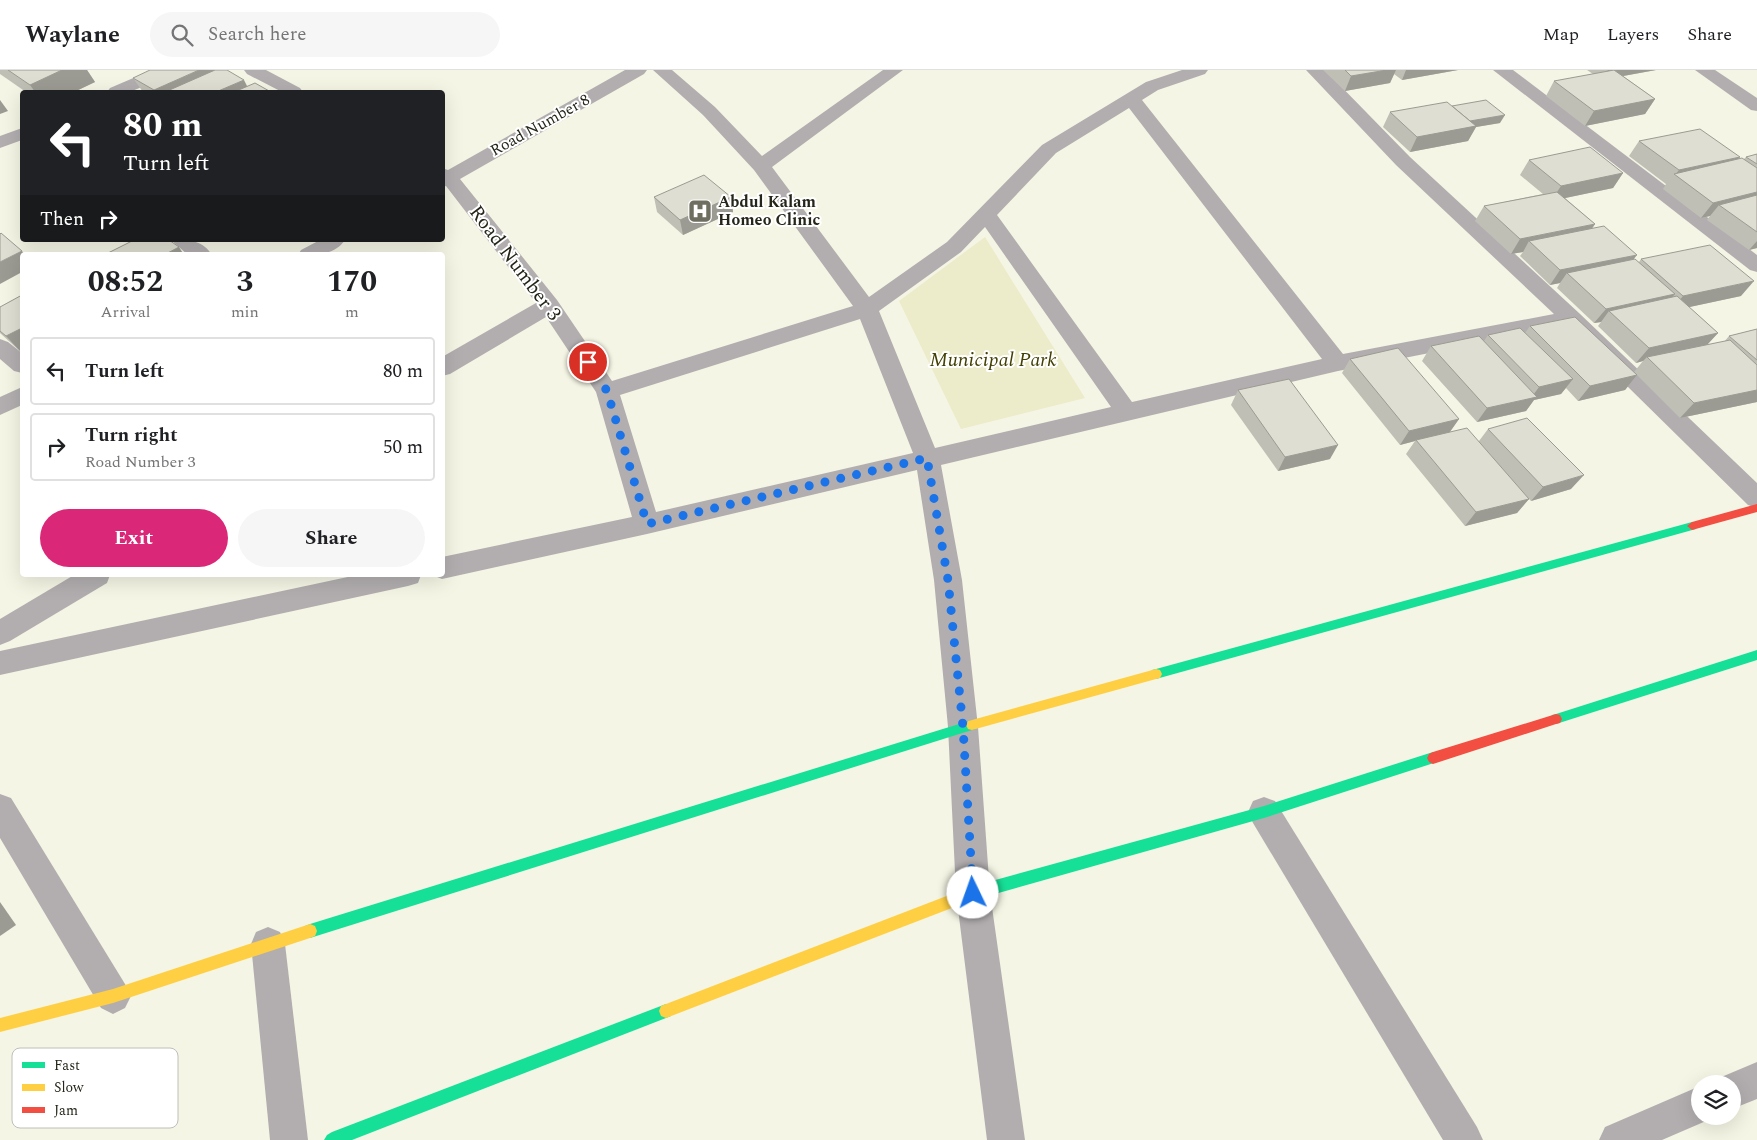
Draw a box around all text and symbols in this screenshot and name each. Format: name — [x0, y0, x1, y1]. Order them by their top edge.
search box — [150, 12, 500, 57]
text: Waylane — [25, 17, 120, 53]
text: Search here — [208, 20, 306, 49]
icon: search — [168, 21, 196, 49]
text: Map — [1543, 21, 1579, 48]
text: Layers — [1607, 21, 1659, 48]
text: Share — [1687, 21, 1732, 48]
street label: Road Number 8 — [486, 88, 594, 162]
text: 80 m — [123, 99, 203, 152]
icon: left — [40, 110, 105, 175]
text: Turn left — [123, 147, 209, 180]
place label: Abdul Kalam Homeo Clinic — [718, 190, 821, 232]
hospital icon: Abdul Kalam Homeo Clinic — [687, 198, 713, 224]
street label: Road Number 3 — [461, 199, 569, 327]
text: Then — [40, 205, 84, 234]
icon: right — [94, 205, 122, 233]
text: 08:52 — [88, 259, 163, 305]
text: 3 — [236, 259, 253, 305]
text: 170 — [327, 259, 377, 305]
text: Arrival — [101, 300, 150, 324]
text: min — [231, 300, 259, 324]
text: m — [345, 300, 359, 324]
pin — [567, 341, 609, 383]
park label: Municipal Park — [929, 345, 1057, 375]
icon: arrive — [574, 348, 602, 376]
icon: left — [42, 357, 70, 385]
text: Turn left — [85, 357, 164, 386]
text: 80 m — [383, 357, 423, 386]
text: Turn right — [85, 421, 178, 450]
icon: right — [42, 433, 70, 461]
text: 50 m — [383, 433, 423, 462]
text: Road Number 3 — [85, 450, 196, 474]
button: Exit — [40, 509, 228, 567]
button: Share — [238, 509, 425, 567]
position arrow — [946, 866, 998, 918]
legend — [12, 1048, 178, 1128]
text: Fast — [54, 1055, 80, 1076]
map controls — [1691, 1075, 1741, 1125]
button: layers — [1691, 1075, 1741, 1125]
text: Slow — [54, 1077, 84, 1098]
text: Jam — [54, 1100, 78, 1121]

